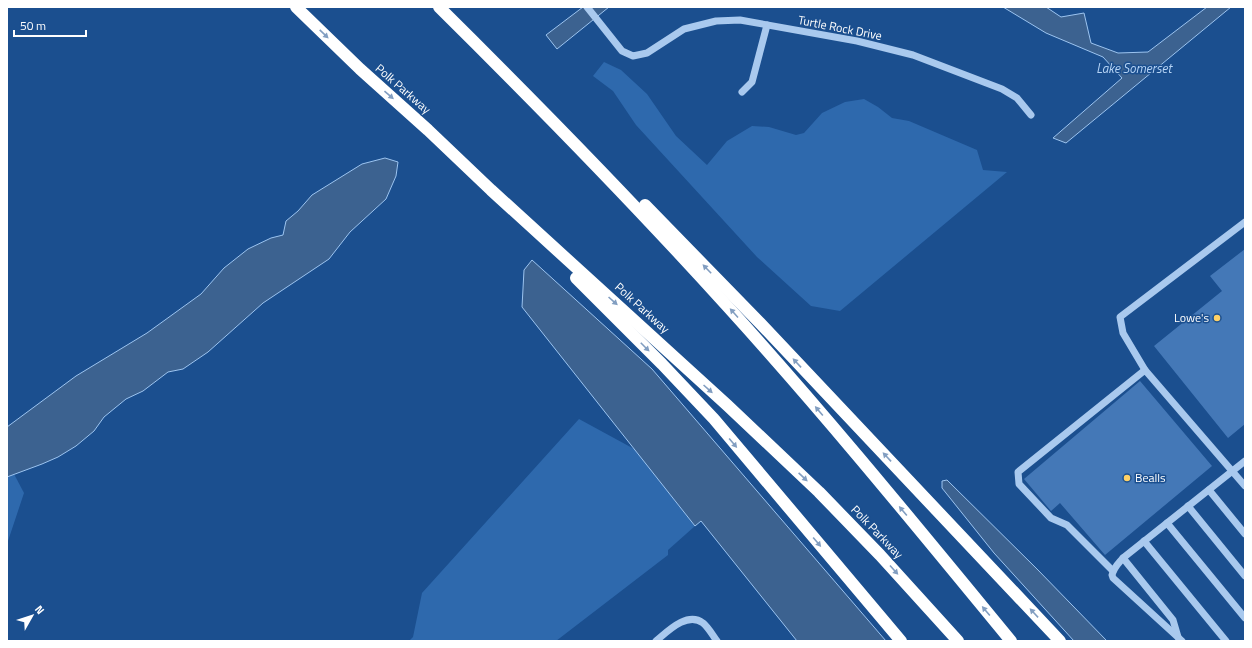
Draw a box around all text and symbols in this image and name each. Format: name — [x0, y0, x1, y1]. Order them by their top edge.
street label: Turtle Rock Drive — [797, 10, 884, 45]
scale bar — [14, 12, 86, 38]
text: 50 m — [20, 16, 46, 35]
one-way arrow — [319, 29, 329, 39]
water label: Lake Somerset — [1096, 58, 1174, 78]
street label: Polk Parkway — [371, 59, 436, 118]
one-way arrow — [384, 90, 394, 100]
one-way arrow — [702, 264, 712, 274]
street label: Polk Parkway — [611, 278, 674, 338]
one-way arrow — [608, 296, 617, 305]
one-way arrow — [729, 308, 738, 319]
place label: Lowe's — [1174, 308, 1209, 327]
marker: Lowe's — [1212, 313, 1222, 323]
one-way arrow — [640, 342, 650, 352]
one-way arrow — [793, 357, 802, 368]
one-way arrow — [703, 384, 714, 393]
one-way arrow — [815, 406, 824, 417]
one-way arrow — [729, 437, 738, 448]
one-way arrow — [882, 452, 892, 462]
place label: Bealls — [1135, 468, 1166, 487]
one-way arrow — [798, 473, 809, 482]
marker: Bealls — [1122, 473, 1132, 483]
street label: Polk Parkway — [847, 500, 908, 563]
one-way arrow — [898, 506, 907, 516]
one-way arrow — [813, 537, 822, 548]
one-way arrow — [890, 565, 899, 575]
north arrow — [12, 596, 52, 636]
text: N — [31, 602, 48, 618]
one-way arrow — [981, 606, 990, 616]
one-way arrow — [1029, 608, 1038, 618]

